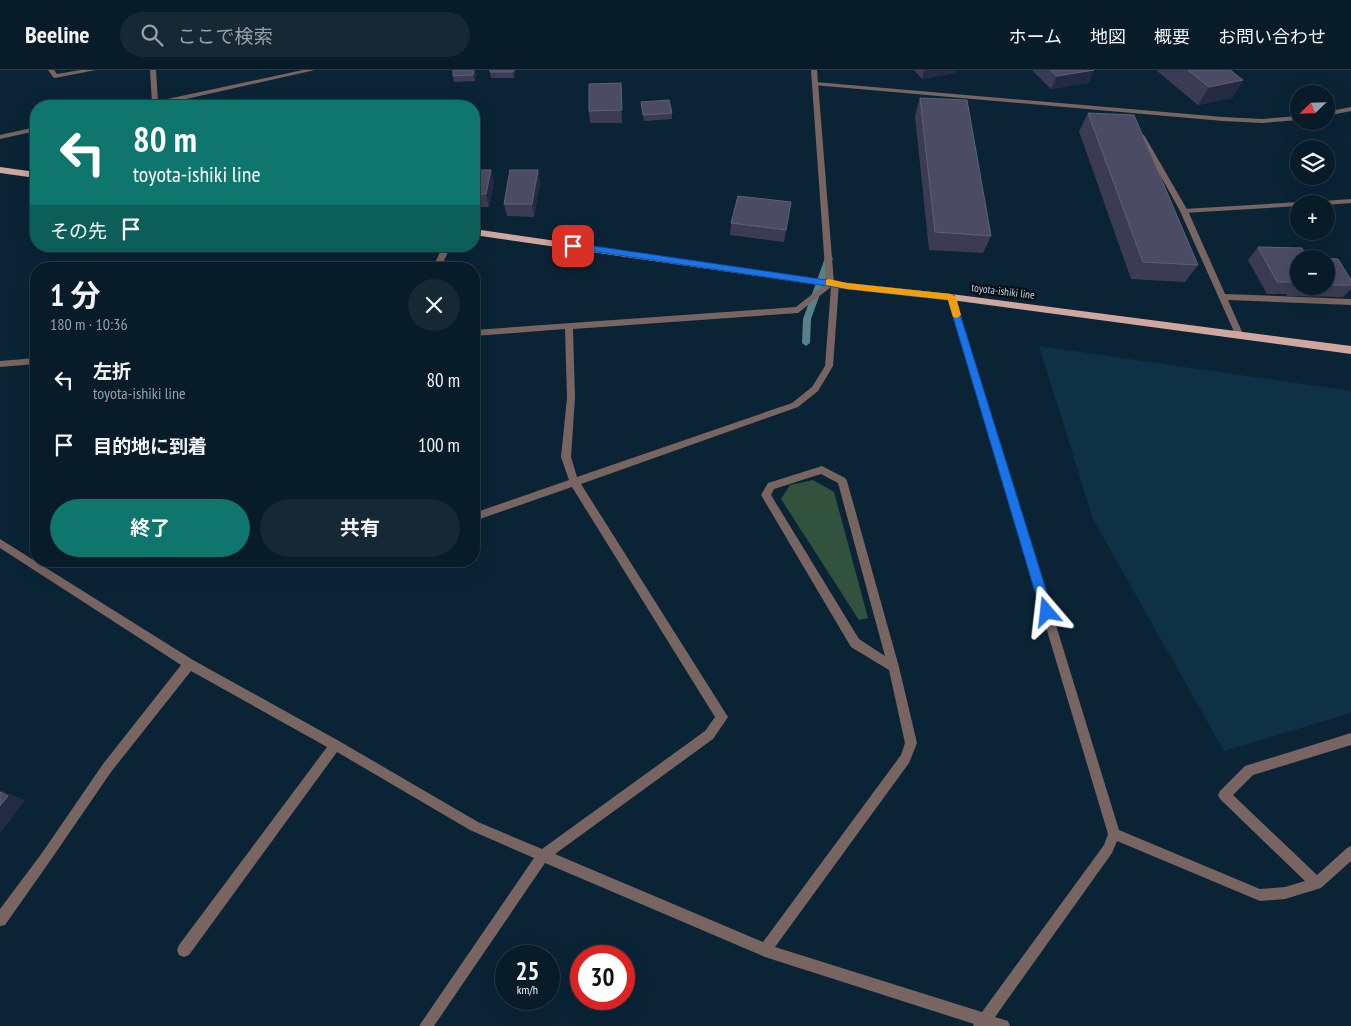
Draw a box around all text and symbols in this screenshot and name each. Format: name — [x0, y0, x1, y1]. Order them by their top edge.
search box — [120, 12, 470, 57]
text: Beeline — [25, 19, 90, 50]
icon: search — [138, 21, 166, 49]
text: ここで検索 — [178, 24, 273, 48]
text: ホーム — [1009, 25, 1062, 48]
text: 地図 — [1090, 25, 1126, 48]
text: 概要 — [1154, 25, 1190, 48]
text: お問い合わせ — [1218, 25, 1326, 48]
north arrow — [1290, 85, 1335, 130]
map controls — [1290, 85, 1335, 295]
text: 80 m — [133, 116, 197, 162]
icon: left — [50, 120, 115, 185]
button: layers — [1290, 140, 1335, 185]
text: toyota-ishiki line — [133, 160, 260, 188]
button: + — [1290, 195, 1335, 240]
icon: arrive — [117, 215, 145, 243]
text: その先 — [50, 219, 107, 243]
pin — [552, 225, 594, 267]
icon: arrive — [559, 232, 587, 260]
button: − — [1290, 250, 1335, 295]
text: 1 分 — [50, 275, 101, 314]
button: close — [408, 279, 460, 331]
street label: toyota-ishiki line — [971, 280, 1036, 302]
text: 180 m · 10:36 — [50, 314, 128, 334]
text: 左折 — [93, 359, 131, 383]
icon: left — [50, 366, 78, 394]
text: 80 m — [427, 368, 460, 392]
text: toyota-ishiki line — [93, 383, 186, 403]
icon: arrive — [50, 431, 78, 459]
text: 100 m — [418, 433, 460, 457]
text: 目的地に到着 — [93, 434, 207, 458]
button: 終了 — [50, 499, 250, 557]
button: 共有 — [260, 499, 460, 557]
position arrow — [1020, 585, 1072, 637]
speed limit sign: 30 — [570, 945, 635, 1010]
text: 25 — [516, 955, 539, 987]
text: km/h — [517, 982, 538, 997]

